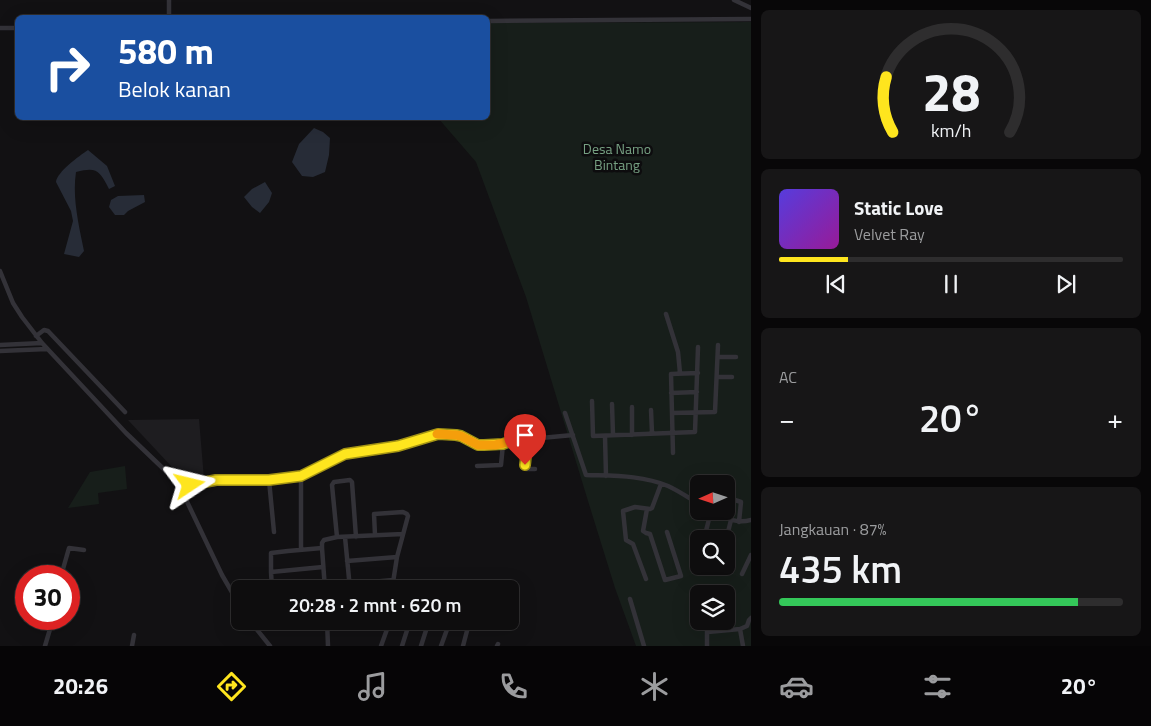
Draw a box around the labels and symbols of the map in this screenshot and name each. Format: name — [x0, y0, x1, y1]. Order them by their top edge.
park label: Desa Namo Bintang — [583, 138, 651, 175]
pin — [504, 414, 546, 465]
position arrow — [163, 458, 215, 510]
north arrow — [690, 475, 735, 520]
speed limit sign: 30 — [15, 565, 80, 630]

